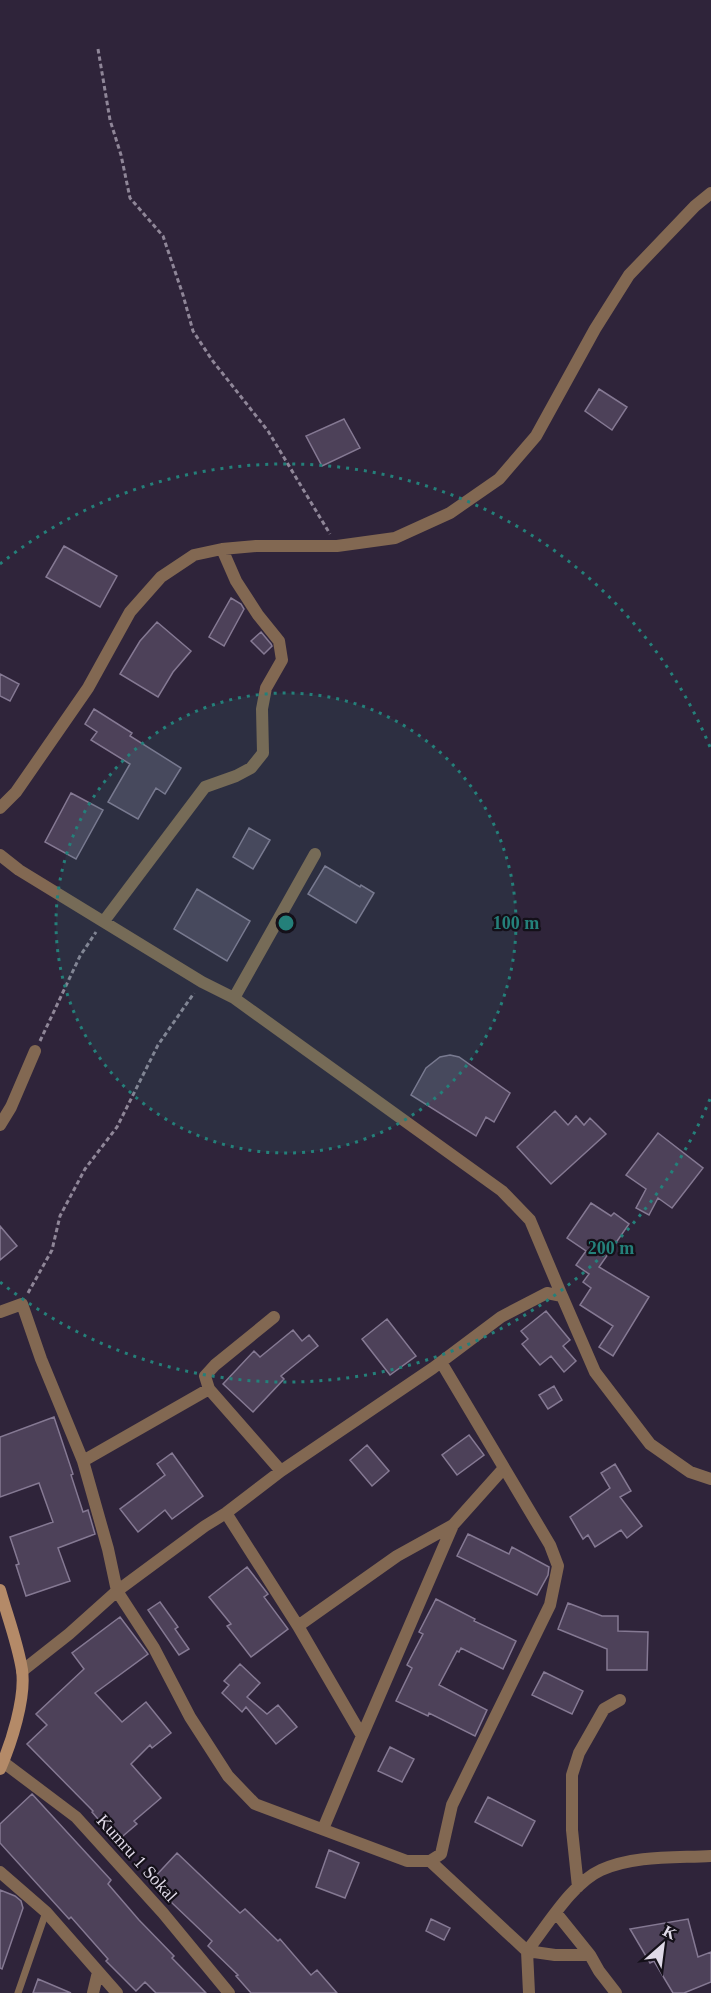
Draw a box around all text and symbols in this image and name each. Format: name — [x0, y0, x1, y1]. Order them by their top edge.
centre of rings — [276, 913, 296, 933]
text: 100 m — [493, 913, 539, 933]
text: 200 m — [588, 1238, 634, 1258]
street label: Kumru 1 Sokal — [93, 1810, 181, 1906]
north arrow — [633, 1915, 693, 1975]
text: K — [660, 1922, 680, 1943]

